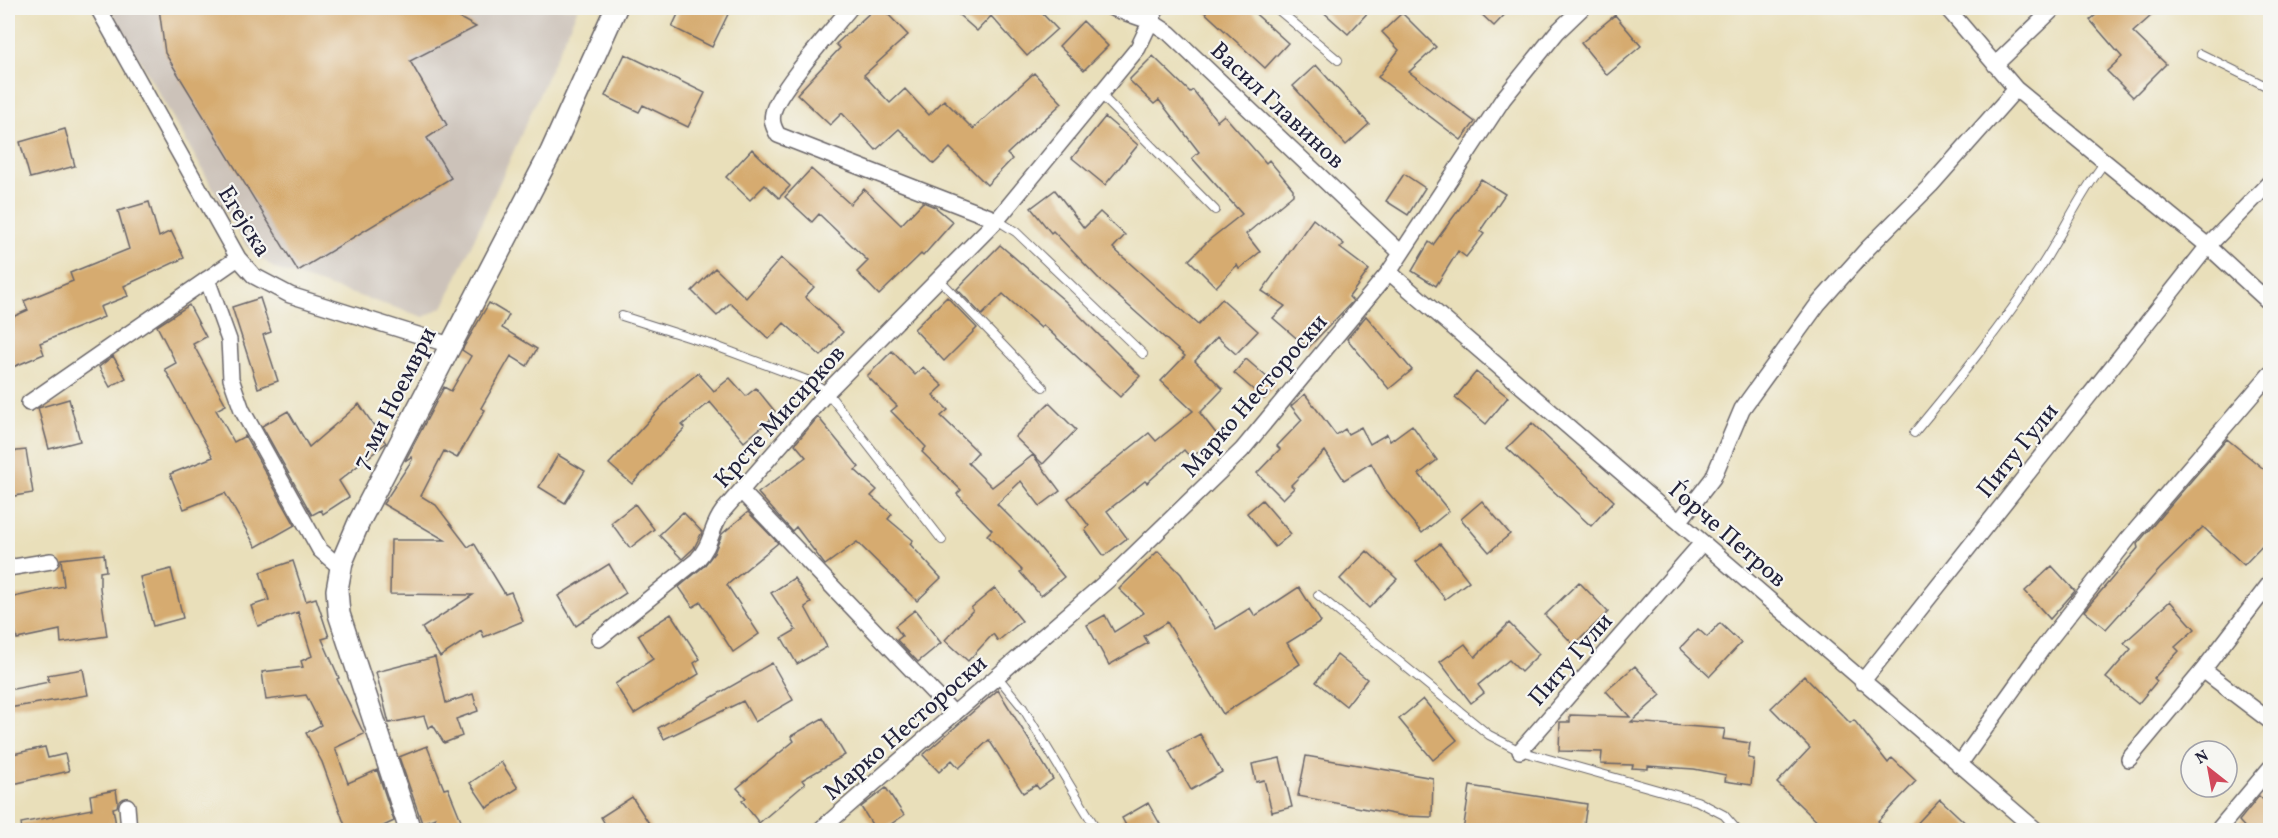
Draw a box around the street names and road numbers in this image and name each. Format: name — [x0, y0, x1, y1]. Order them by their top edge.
street label: Васил Главинов — [1202, 35, 1352, 178]
street label: Егејска — [208, 180, 278, 264]
street label: Марко Нестороски — [1175, 307, 1336, 486]
street label: 7-ми Ноември — [345, 322, 446, 476]
street label: Крсте Мисирков — [707, 338, 854, 497]
street label: Питу Гули — [1970, 396, 2068, 506]
street label: Ѓорче Петров — [1660, 474, 1793, 597]
street label: Питу Гули — [1521, 606, 1622, 714]
street label: Марко Нестороски — [817, 648, 996, 809]

